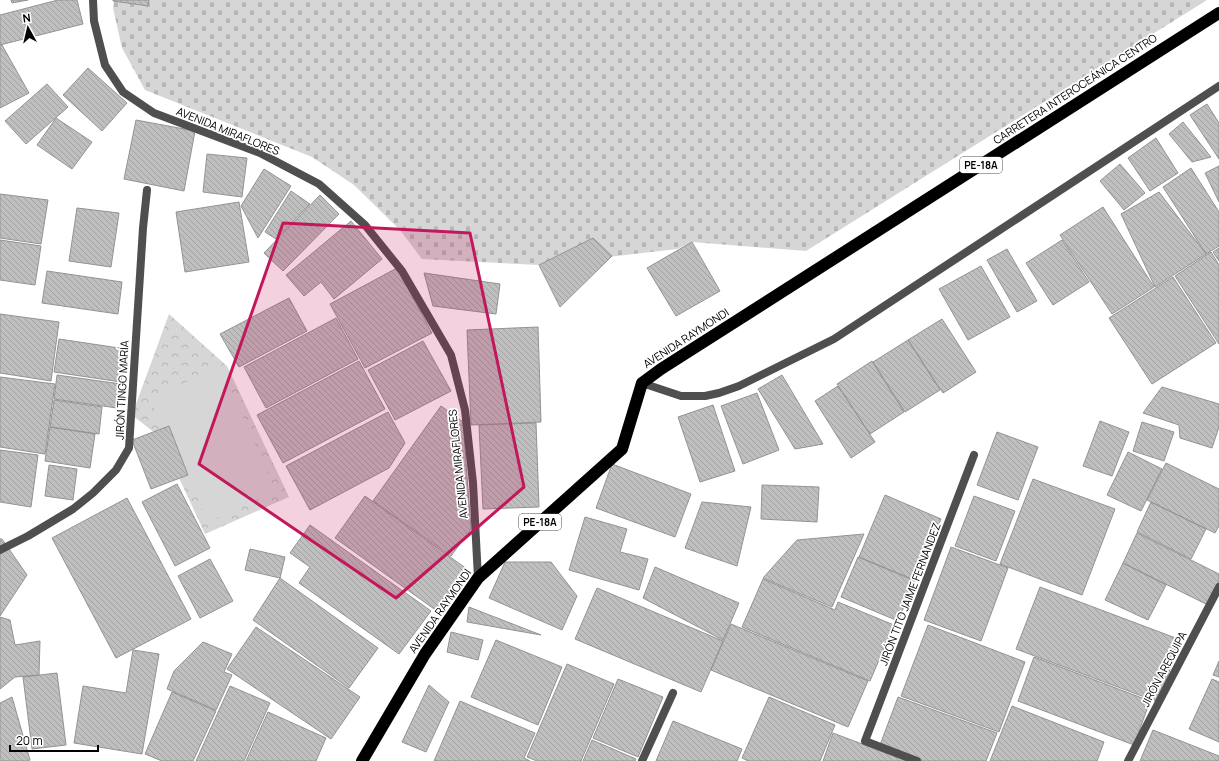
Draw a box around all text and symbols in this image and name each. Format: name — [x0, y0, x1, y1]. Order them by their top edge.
north arrow — [8, 8, 48, 48]
text: N — [22, 10, 32, 26]
street label: CARRETERA INTEROCEÁNICA CENTRO — [990, 30, 1160, 147]
street label: AVENIDA MIRAFLORES — [174, 103, 282, 158]
road number: PE-18A — [960, 157, 1002, 173]
street label: AVENIDA RAYMONDI — [640, 304, 732, 371]
street label: JIRÓN TINGO MARÍA — [111, 340, 132, 440]
street label: AVENIDA MIRAFLORES — [444, 408, 471, 519]
road number: PE-18A — [519, 514, 561, 530]
street label: JIRÓN TITO JAIME FERNANDEZ — [875, 520, 944, 667]
street label: AVENIDA RAYMONDI — [405, 566, 474, 656]
street label: JIRÓN AREQUIPA — [1137, 628, 1190, 709]
scale bar — [10, 727, 98, 753]
text: 20 m — [16, 732, 43, 749]

